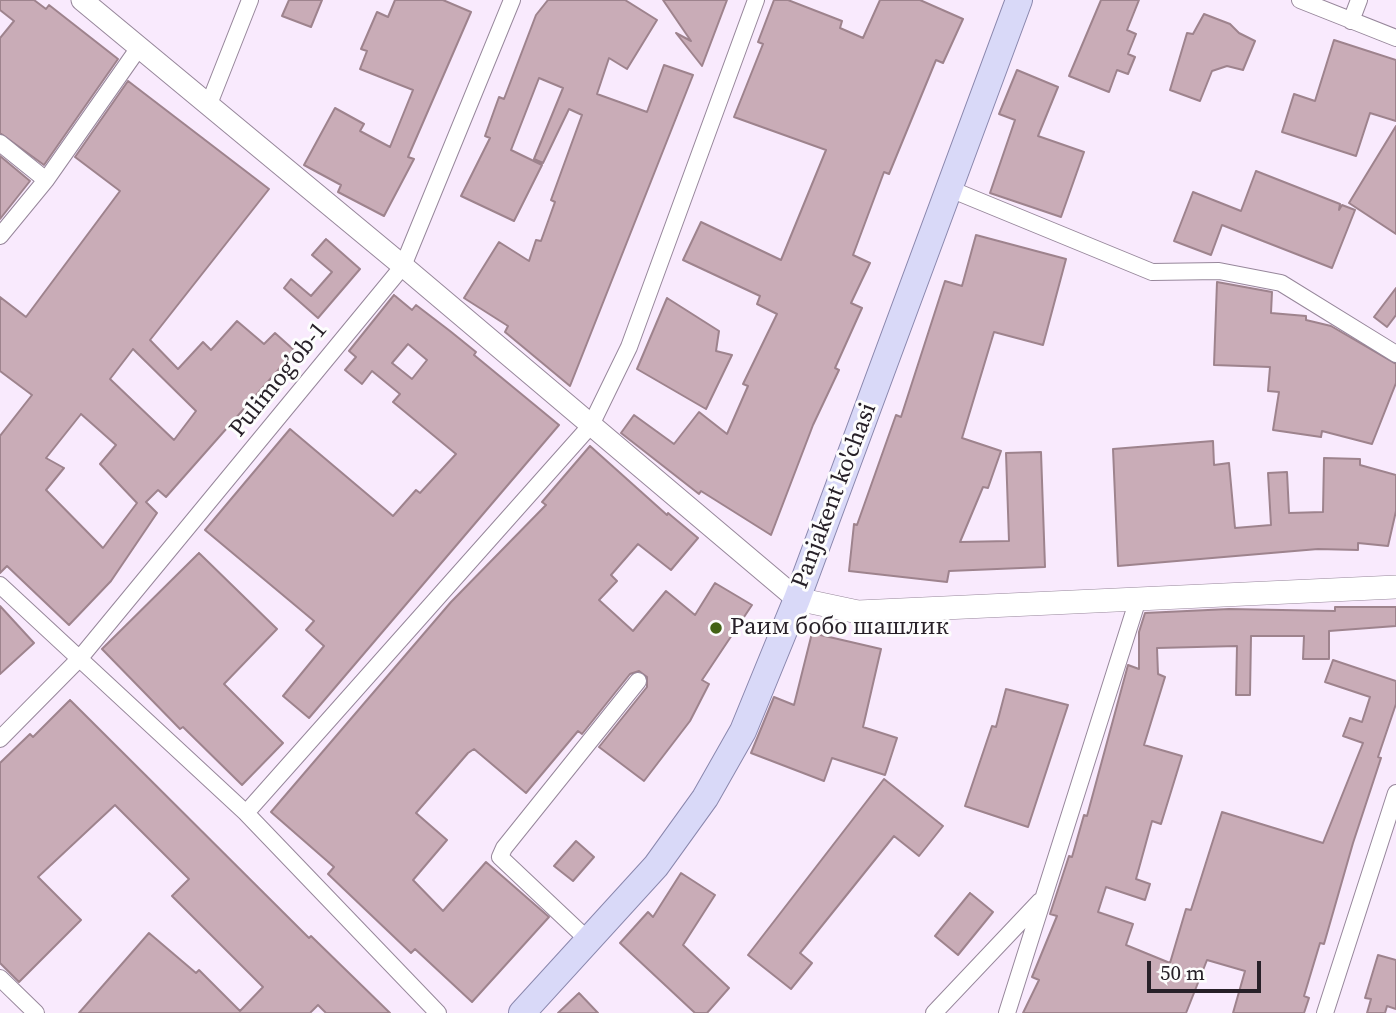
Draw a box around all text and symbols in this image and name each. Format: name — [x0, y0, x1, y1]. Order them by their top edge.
street label: Pulimog’ob-1 — [224, 317, 334, 443]
street label: Panjakent ko'chasi — [786, 399, 884, 593]
place label: Раим бобо шашлик — [730, 614, 949, 642]
marker: Раим бобо шашлик — [708, 620, 724, 636]
scale bar — [1151, 946, 1265, 990]
text: 50 m — [1160, 958, 1205, 987]

